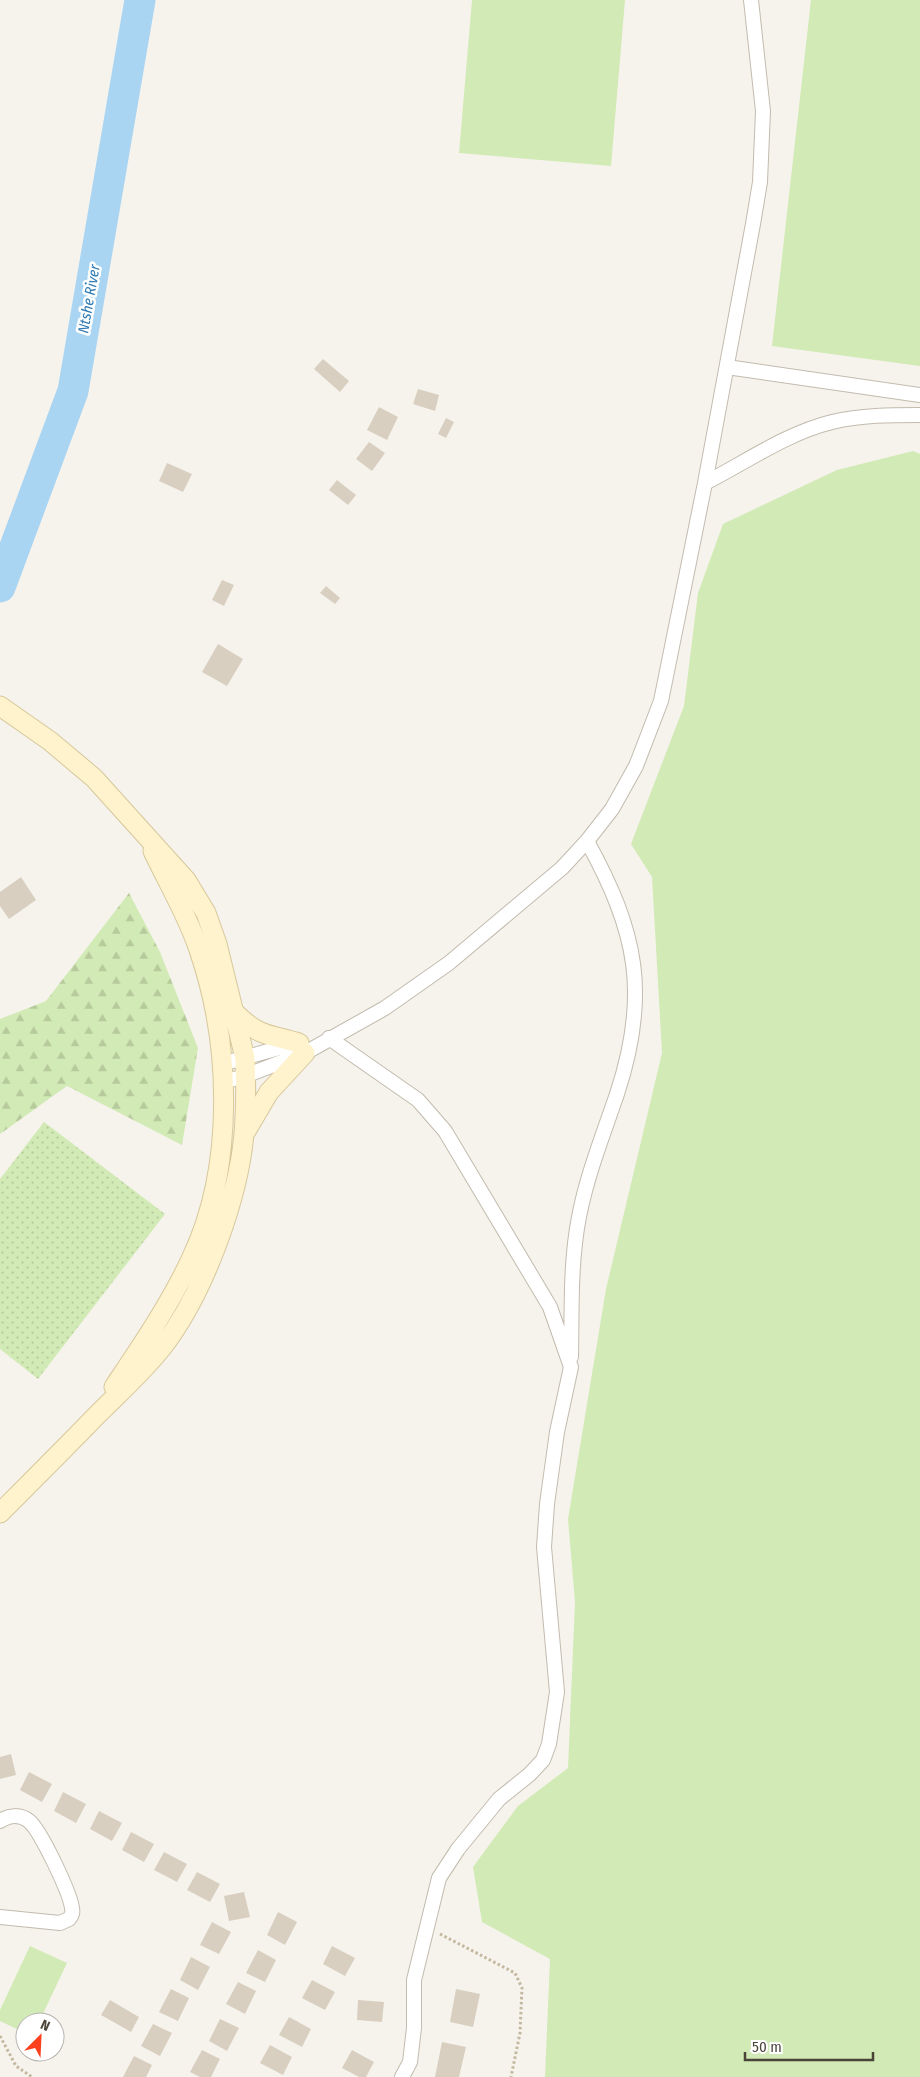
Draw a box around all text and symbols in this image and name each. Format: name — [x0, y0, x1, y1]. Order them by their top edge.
water label: Ntshe River — [74, 262, 104, 335]
north arrow — [15, 2012, 65, 2062]
text: N — [38, 2016, 52, 2035]
scale bar — [745, 2030, 872, 2062]
text: 50 m — [752, 2038, 782, 2056]

